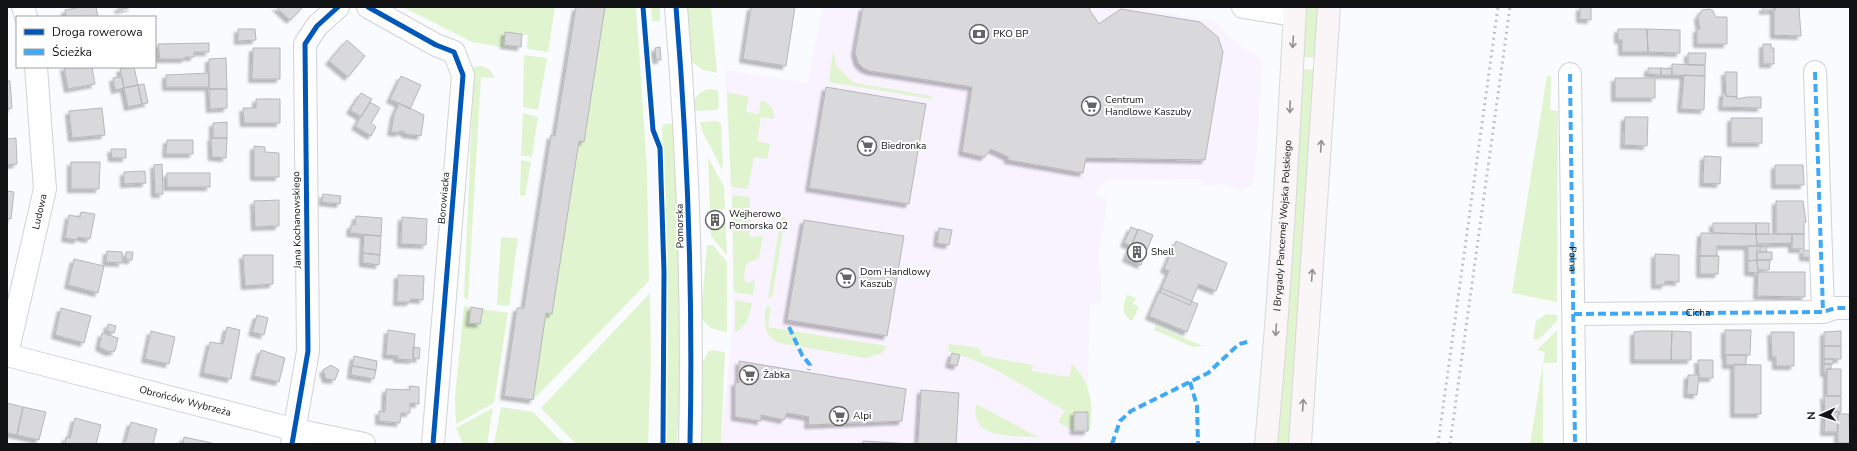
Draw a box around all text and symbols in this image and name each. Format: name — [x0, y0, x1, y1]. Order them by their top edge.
legend — [16, 16, 156, 68]
bank icon: PKO BP — [968, 23, 990, 45]
text: Droga rowerowa — [52, 24, 143, 40]
place label: PKO BP — [993, 27, 1029, 41]
one-way arrow — [1289, 35, 1296, 48]
text: Ścieżka — [52, 44, 92, 60]
place label: Centrum Handlowe Kaszuby — [1105, 93, 1192, 119]
supermarket icon: Centrum Handlowe Kaszuby — [1080, 95, 1102, 117]
one-way arrow — [1286, 100, 1293, 113]
supermarket icon: Biedronka — [856, 135, 878, 157]
place label: Biedronka — [881, 139, 926, 153]
street label: I Brygady Pancernej Wojska Polskiego — [1270, 139, 1295, 312]
one-way arrow — [1317, 140, 1324, 153]
street label: Jana Kochanowskiego — [289, 171, 305, 270]
street label: Borowiacka — [435, 171, 453, 225]
street label: Ludowa — [29, 193, 51, 231]
street label: Pomorska — [673, 204, 687, 248]
place label: Wejherowo Pomorska 02 — [729, 207, 788, 233]
building icon: Wejherowo Pomorska 02 — [704, 209, 726, 231]
building icon: Shell — [1126, 241, 1148, 263]
place label: Shell — [1151, 245, 1174, 259]
street label: Polna — [1565, 246, 1580, 272]
place label: Dom Handlowy Kaszub — [860, 265, 932, 291]
supermarket icon: Dom Handlowy Kaszub — [835, 267, 857, 289]
one-way arrow — [1309, 269, 1316, 282]
street label: Cicha — [1686, 306, 1710, 320]
one-way arrow — [1273, 323, 1280, 336]
supermarket icon: Żabka — [738, 364, 760, 386]
place label: Żabka — [763, 368, 790, 382]
street label: Obrońców Wybrzeża — [138, 383, 233, 420]
north arrow — [1801, 395, 1841, 435]
one-way arrow — [1300, 399, 1307, 412]
supermarket icon: Alpi — [828, 405, 850, 427]
place label: Alpi — [853, 409, 871, 423]
text: N — [1804, 411, 1819, 420]

